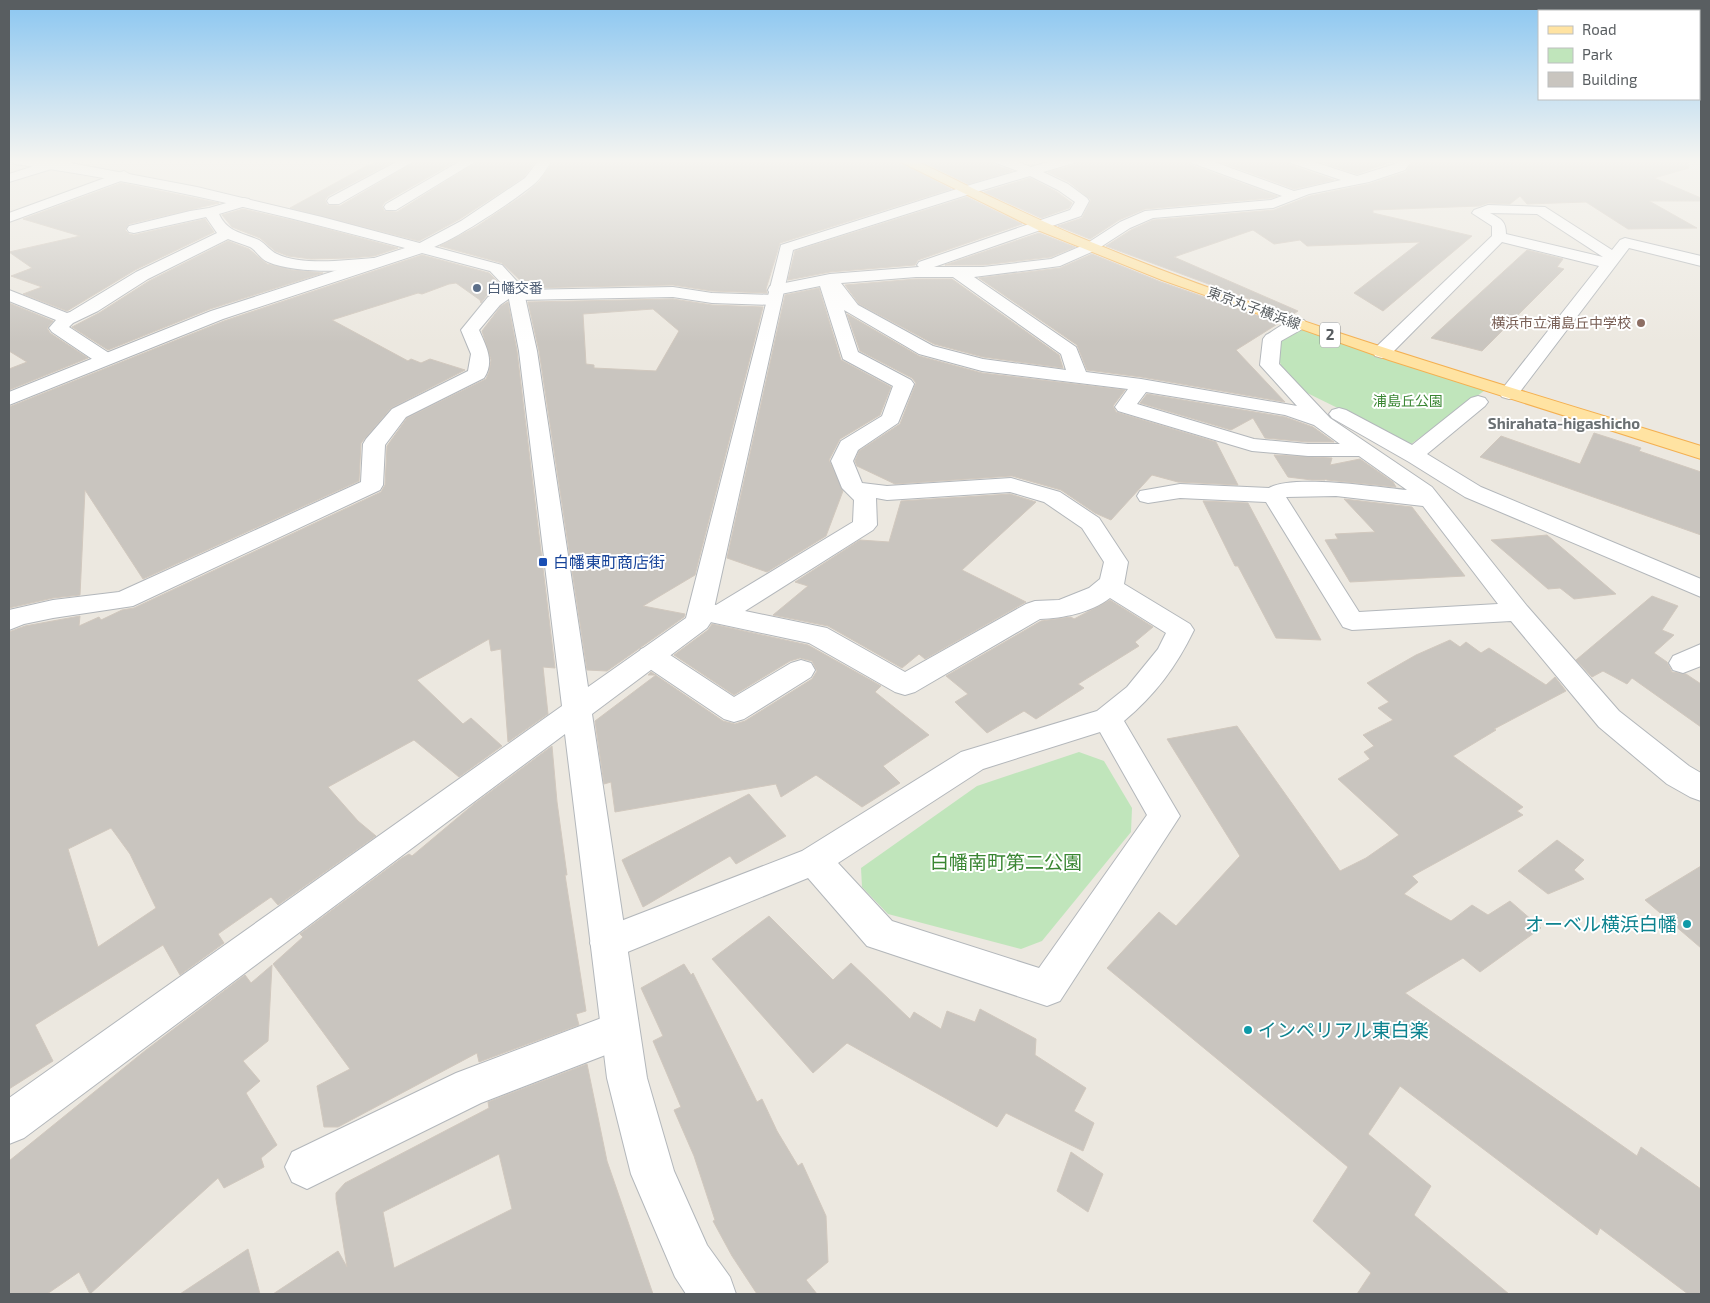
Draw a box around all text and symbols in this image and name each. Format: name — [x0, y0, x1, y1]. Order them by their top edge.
legend — [1538, 10, 1700, 100]
text: Road — [1582, 20, 1617, 38]
text: Park — [1582, 45, 1613, 63]
text: Building — [1582, 70, 1638, 88]
place label: 白幡交番 — [487, 279, 543, 296]
marker: 白幡交番 — [471, 282, 483, 294]
street label: 東京丸子横浜線 — [1205, 283, 1303, 332]
place label: 横浜市立浦島丘中学校 — [1491, 314, 1631, 331]
marker: 横浜市立浦島丘中学校 — [1635, 317, 1647, 329]
road number: 2 — [1320, 322, 1340, 348]
park label: 浦島丘公園 — [1373, 392, 1443, 409]
district label: Shirahata-higashicho — [1488, 414, 1640, 432]
place label: 白幡東町商店街 — [553, 552, 665, 571]
marker: 白幡東町商店街 — [537, 556, 549, 568]
park label: 白幡南町第二公園 — [930, 850, 1082, 873]
place label: オーベル横浜白幡 — [1525, 912, 1677, 935]
marker: オーベル横浜白幡 — [1681, 918, 1693, 930]
place label: インペリアル東白楽 — [1258, 1018, 1429, 1041]
marker: インペリアル東白楽 — [1242, 1024, 1254, 1036]

